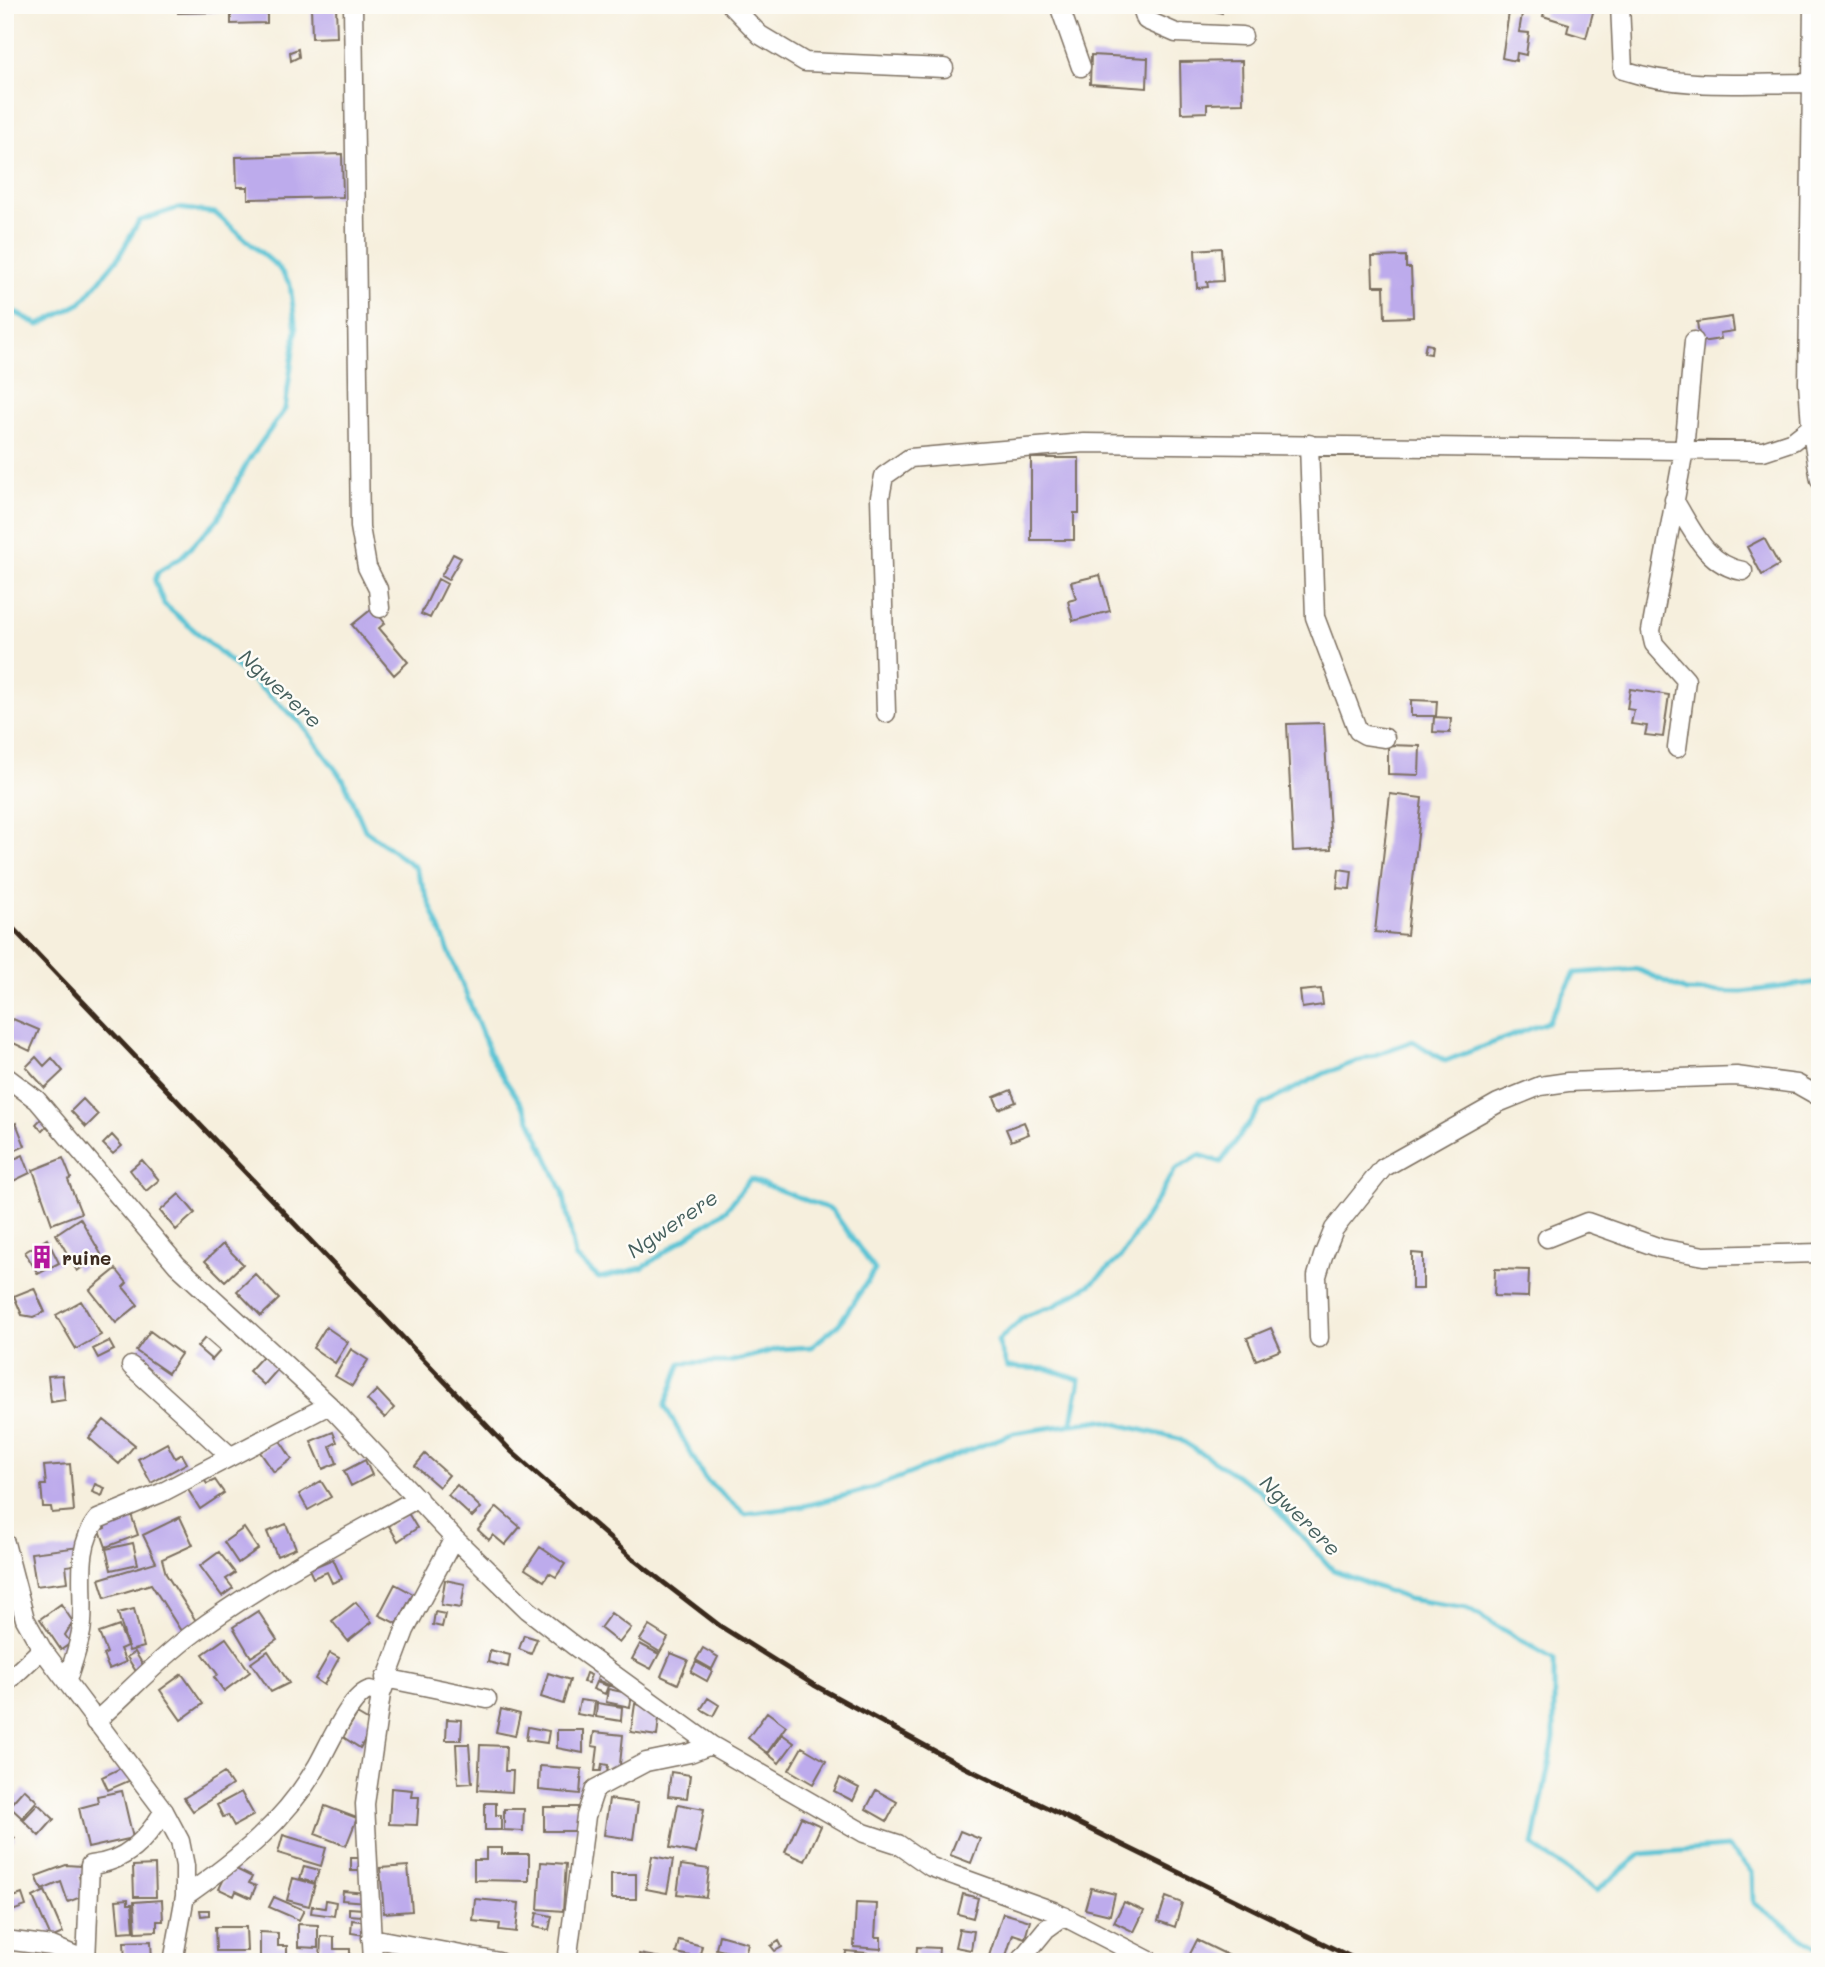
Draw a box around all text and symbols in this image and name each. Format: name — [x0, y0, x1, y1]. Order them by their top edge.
water label: Ngwerere — [234, 643, 328, 733]
water label: Ngwerere — [621, 1183, 723, 1263]
building icon: ruine — [28, 1243, 56, 1271]
place label: ruine — [62, 1245, 111, 1270]
water label: Ngwerere — [1255, 1469, 1347, 1561]

